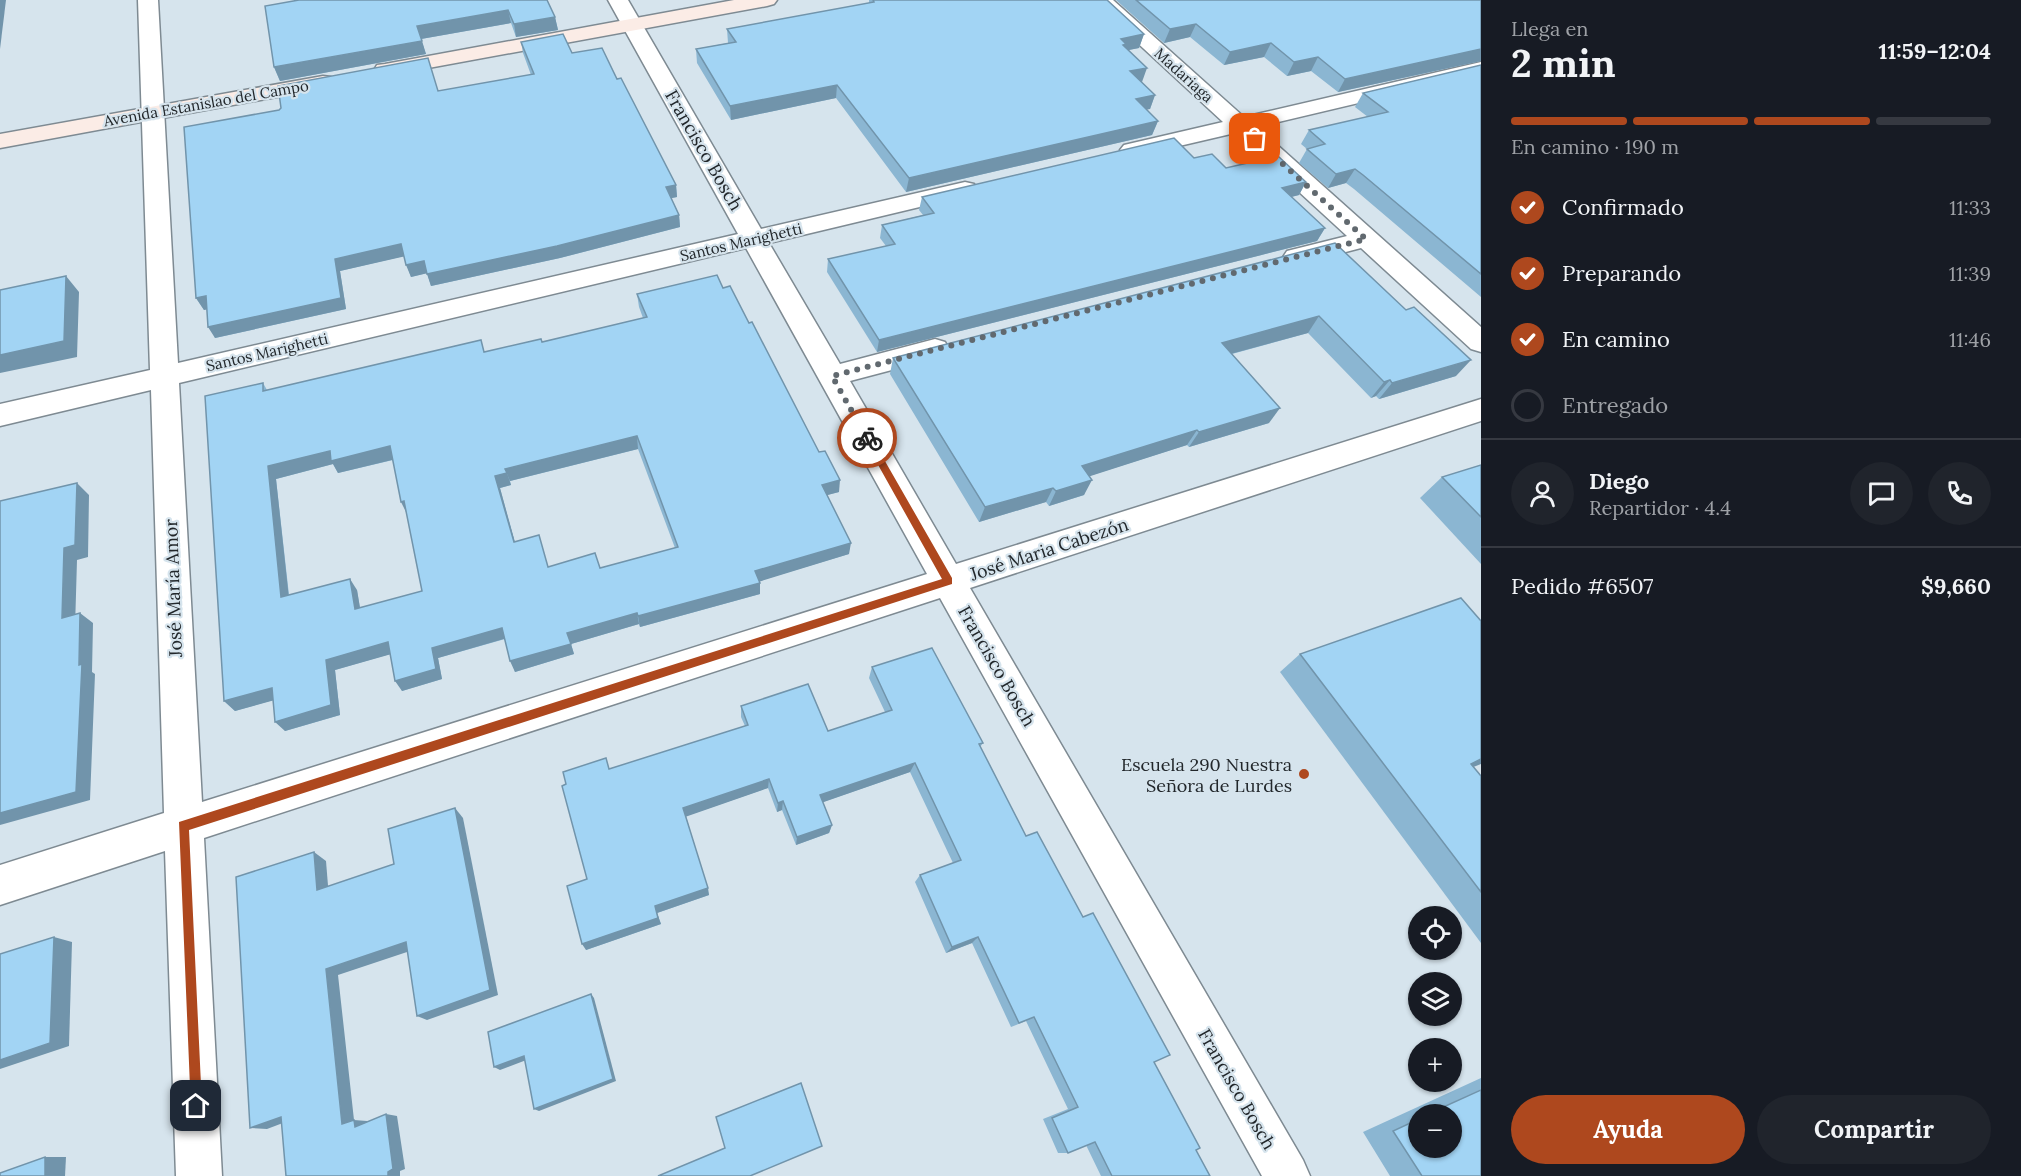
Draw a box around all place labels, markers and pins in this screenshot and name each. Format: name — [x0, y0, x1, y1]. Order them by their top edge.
pin — [1229, 113, 1280, 164]
place label: Escuela 290 Nuestra Señora de Lurdes — [1121, 753, 1292, 797]
marker: Escuela 290 Nuestra Señora de Lurdes — [1297, 767, 1311, 781]
pin — [170, 1080, 221, 1131]

